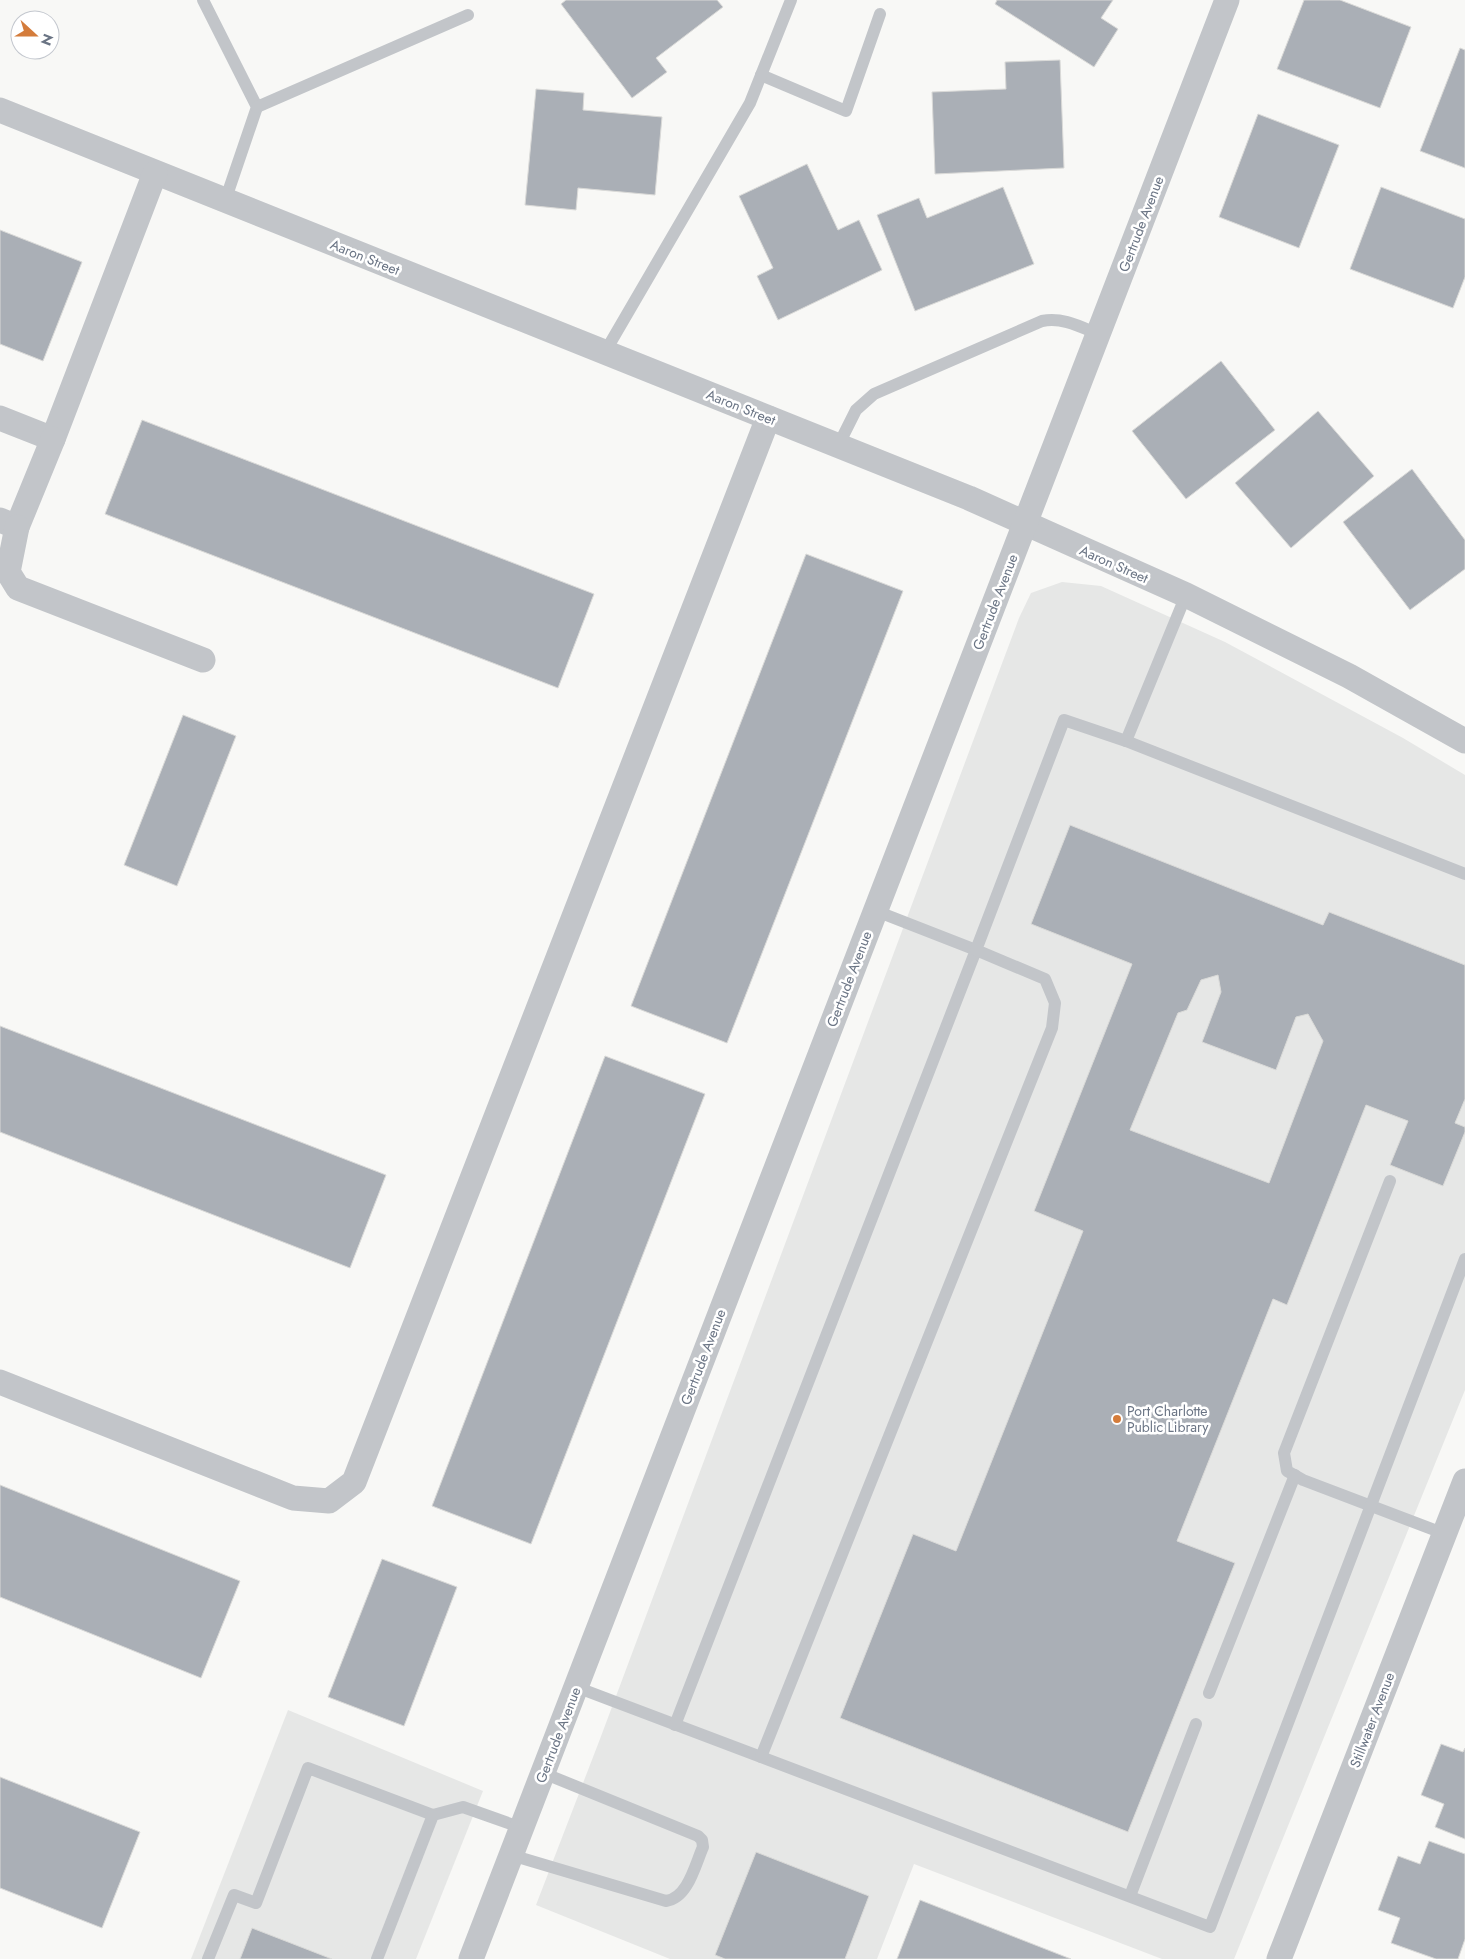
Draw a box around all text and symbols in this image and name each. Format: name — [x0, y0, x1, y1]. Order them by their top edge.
north arrow — [10, 10, 60, 60]
text: N — [36, 31, 58, 48]
street label: Gertrude Avenue — [1113, 173, 1169, 275]
street label: Aaron Street — [327, 234, 403, 280]
street label: Aaron Street — [703, 384, 779, 430]
street label: Aaron Street — [1077, 540, 1152, 588]
street label: Gertrude Avenue — [967, 551, 1023, 653]
street label: Gertrude Avenue — [821, 928, 877, 1030]
street label: Gertrude Avenue — [675, 1306, 731, 1408]
place label: Port Charlotte Public Library — [1127, 1401, 1209, 1437]
marker: Port Charlotte Public Library — [1111, 1413, 1123, 1425]
street label: Stillwater Avenue — [1345, 1669, 1399, 1771]
street label: Gertrude Avenue — [530, 1684, 586, 1786]

